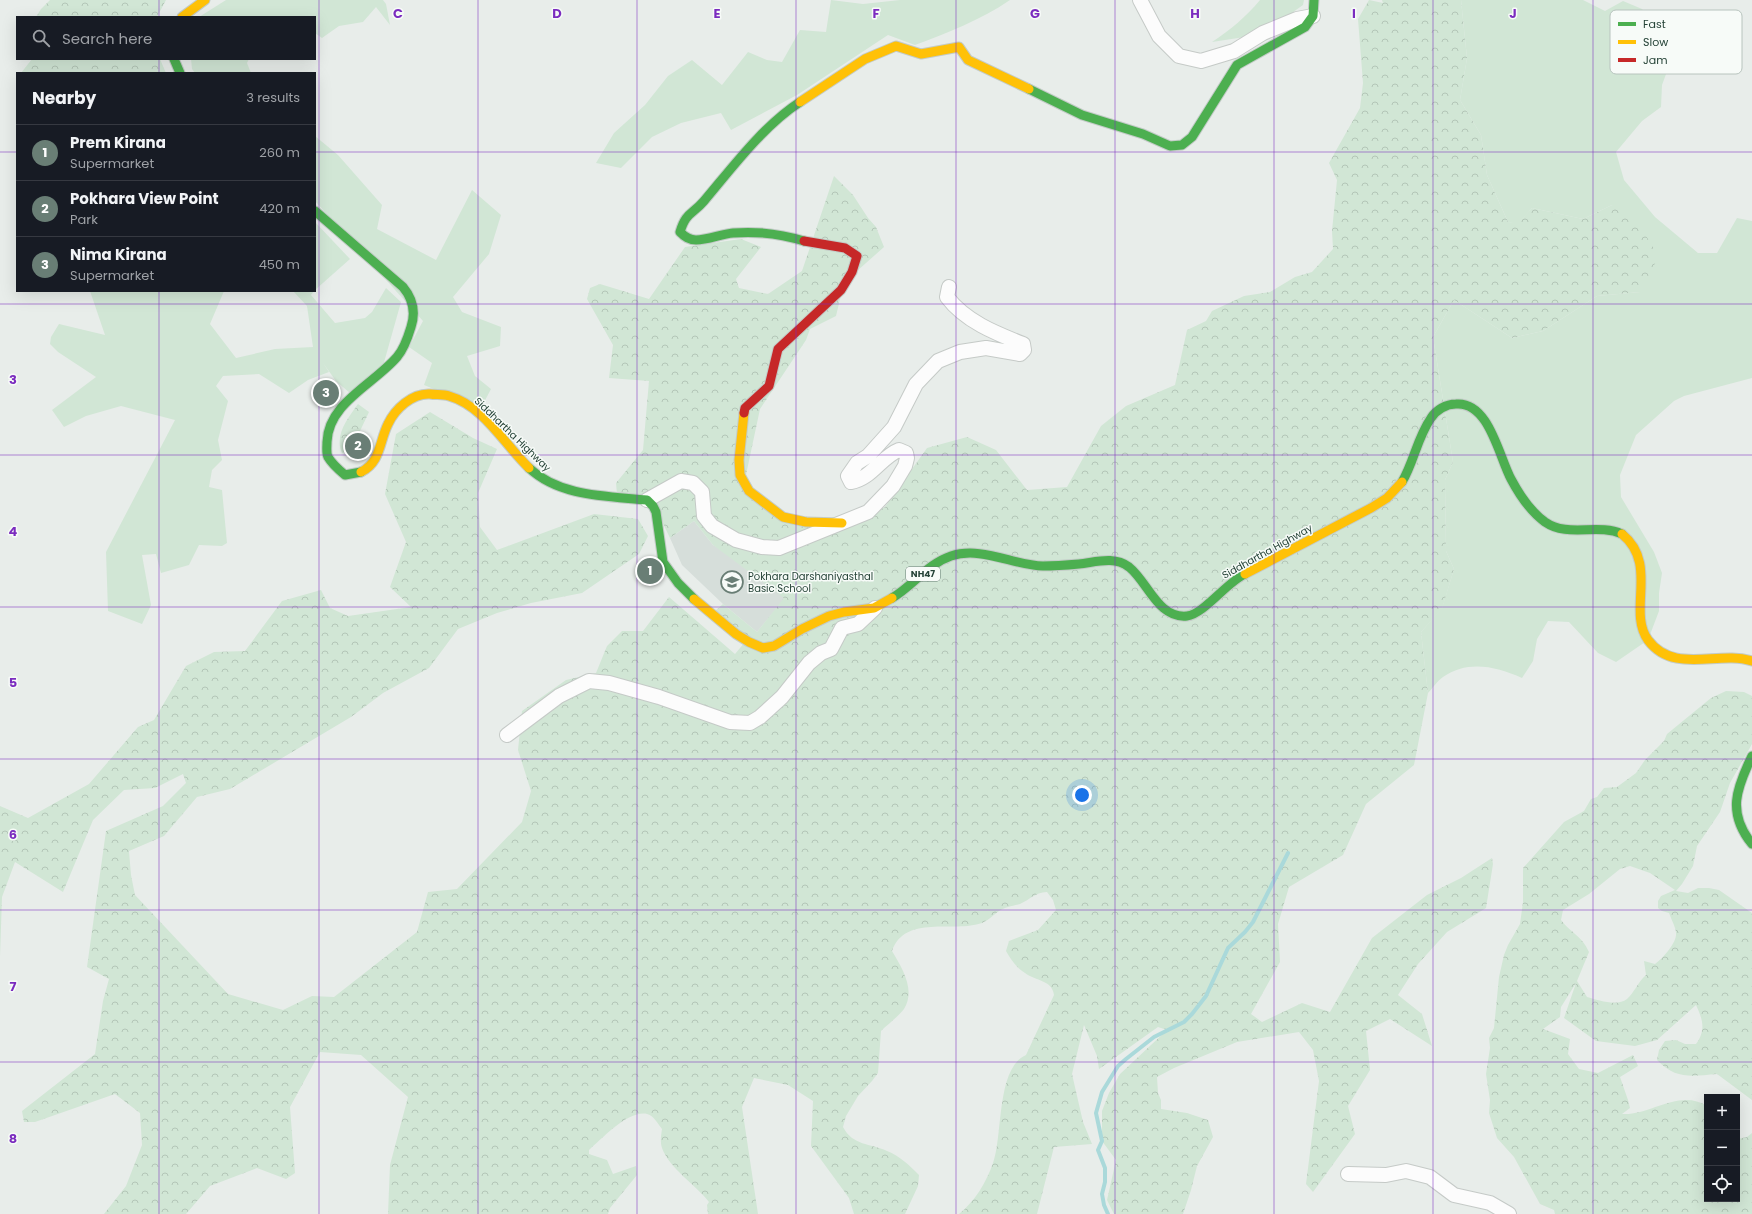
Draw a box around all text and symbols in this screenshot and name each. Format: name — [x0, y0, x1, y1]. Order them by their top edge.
text: C — [393, 4, 403, 23]
text: D — [552, 4, 562, 23]
text: E — [713, 4, 721, 23]
text: F — [872, 4, 880, 23]
text: G — [1030, 4, 1040, 23]
text: H — [1190, 4, 1200, 23]
text: I — [1352, 4, 1356, 23]
text: J — [1509, 4, 1517, 23]
legend — [1610, 10, 1742, 74]
search box — [16, 16, 316, 60]
text: Fast — [1643, 16, 1666, 32]
icon: search — [30, 27, 52, 49]
text: Search here — [62, 28, 152, 49]
text: Slow — [1643, 34, 1668, 50]
text: Jam — [1643, 52, 1668, 68]
text: Nearby — [32, 86, 96, 110]
text: 3 results — [246, 88, 300, 107]
text: Prem Kirana — [70, 132, 166, 153]
text: 1 — [43, 143, 47, 162]
text: 260 m — [259, 143, 300, 162]
text: Supermarket — [70, 154, 154, 173]
text: Pokhara View Point — [70, 188, 219, 209]
text: 2 — [41, 199, 49, 218]
text: 420 m — [259, 199, 300, 218]
text: Park — [70, 210, 98, 229]
text: Nima Kirana — [70, 244, 167, 265]
text: 3 — [41, 255, 49, 274]
text: 450 m — [259, 255, 300, 274]
text: Supermarket — [70, 266, 154, 285]
text: 3 — [9, 370, 17, 389]
pin: 3 — [313, 378, 339, 408]
street label: Siddhartha Highway — [471, 394, 555, 475]
pin: 2 — [345, 431, 371, 461]
street label: Siddhartha Highway — [1219, 520, 1316, 583]
text: 4 — [9, 522, 18, 541]
pin: 1 — [637, 556, 663, 586]
road number: NH47 — [906, 567, 940, 581]
school or university icon: Pokhara Darshaniyasthal Basic School — [719, 569, 745, 595]
place label: Pokhara Darshaniyasthal Basic School — [748, 569, 873, 596]
text: 5 — [9, 673, 17, 692]
your location — [1072, 785, 1092, 805]
text: 6 — [9, 825, 17, 844]
text: 7 — [10, 977, 17, 996]
map controls — [1704, 1094, 1740, 1202]
button: + — [1704, 1094, 1740, 1130]
text: 8 — [9, 1129, 17, 1148]
button: − — [1704, 1130, 1740, 1166]
button: locate — [1704, 1166, 1740, 1202]

